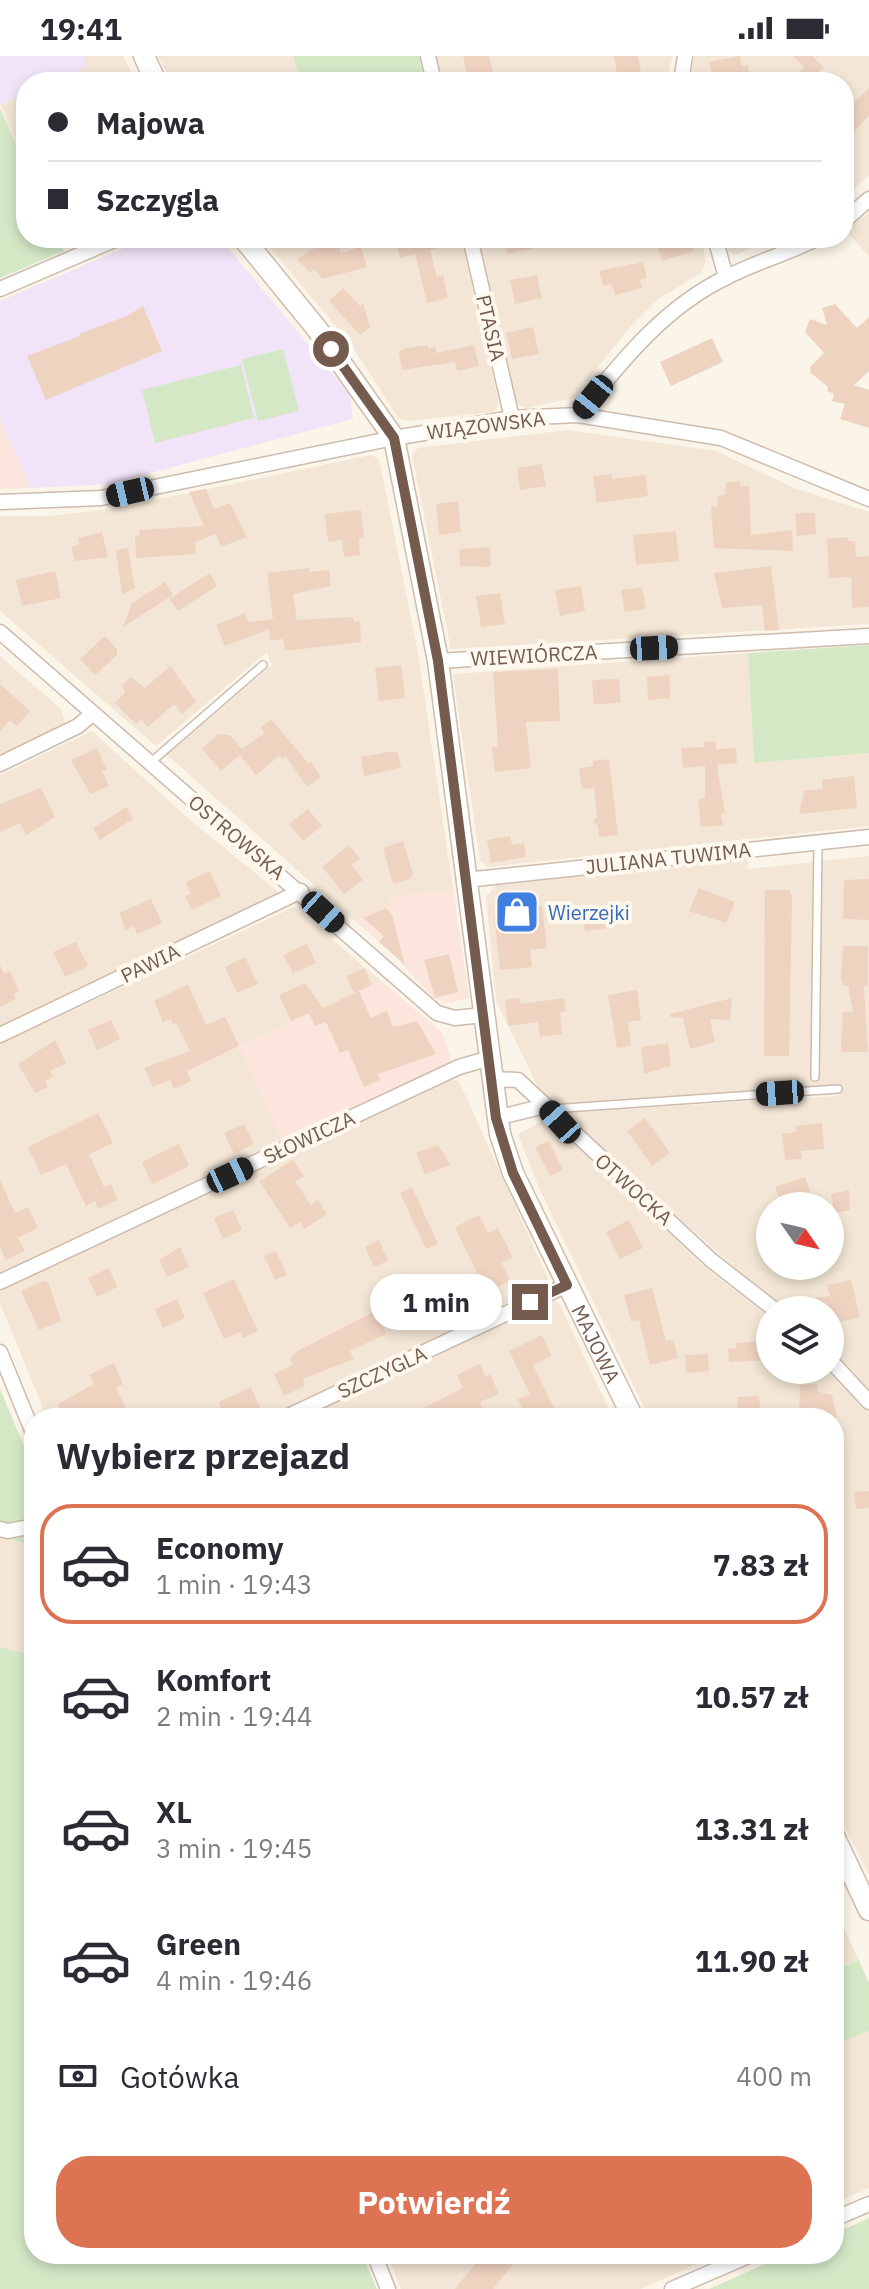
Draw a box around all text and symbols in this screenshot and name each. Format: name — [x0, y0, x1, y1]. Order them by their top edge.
text: 19:41 — [40, 9, 122, 48]
text: Majowa — [96, 103, 205, 142]
text: Szczygla — [96, 180, 219, 219]
street label: PTASIA — [470, 292, 512, 364]
route start — [313, 331, 349, 367]
car — [569, 371, 617, 423]
street label: WIĄZOWSKA — [425, 404, 547, 446]
car — [104, 475, 156, 509]
car — [629, 635, 679, 661]
street label: WIEWIÓRCZA — [470, 638, 598, 672]
street label: OSTROWSKA — [183, 789, 291, 886]
street label: JULIANA TUWIMA — [584, 836, 752, 880]
car — [297, 887, 349, 937]
shop icon: Wierzejki — [493, 888, 541, 936]
place label: Wierzejki — [548, 899, 630, 926]
street label: PAWIA — [116, 937, 184, 989]
car — [755, 1079, 805, 1107]
car — [535, 1096, 585, 1148]
street label: SŁOWICZA — [259, 1104, 359, 1170]
street label: OTWOCKA — [590, 1147, 679, 1231]
car — [203, 1154, 257, 1196]
north arrow — [756, 1192, 844, 1280]
map controls — [756, 1192, 844, 1384]
callout: 1 min — [370, 1274, 502, 1330]
route end — [512, 1284, 548, 1320]
text: 1 min — [402, 1285, 470, 1319]
button: layers — [756, 1296, 844, 1384]
street label: MAJOWA — [566, 1300, 627, 1387]
street label: SZCZYGLA — [333, 1340, 431, 1404]
text: Wybierz przejazd — [56, 1432, 350, 1479]
icon: car — [60, 1528, 132, 1600]
text: Economy — [156, 1528, 284, 1567]
text: 7.83 zł — [713, 1545, 808, 1584]
text: 1 min · 19:43 — [156, 1567, 312, 1601]
icon: car — [60, 1660, 132, 1732]
text: Komfort — [156, 1660, 271, 1699]
text: 10.57 zł — [695, 1677, 808, 1716]
text: 2 min · 19:44 — [156, 1699, 312, 1733]
icon: car — [60, 1792, 132, 1864]
text: XL — [156, 1792, 192, 1831]
text: 13.31 zł — [695, 1809, 808, 1848]
text: 3 min · 19:45 — [156, 1831, 312, 1865]
icon: car — [60, 1924, 132, 1996]
text: Green — [156, 1924, 241, 1963]
text: 11.90 zł — [695, 1941, 808, 1980]
text: 4 min · 19:46 — [156, 1963, 312, 1997]
icon: cash — [56, 2054, 100, 2098]
text: Gotówka — [120, 2057, 239, 2096]
text: 400 m — [736, 2059, 812, 2093]
button: Potwierdź — [56, 2156, 812, 2248]

